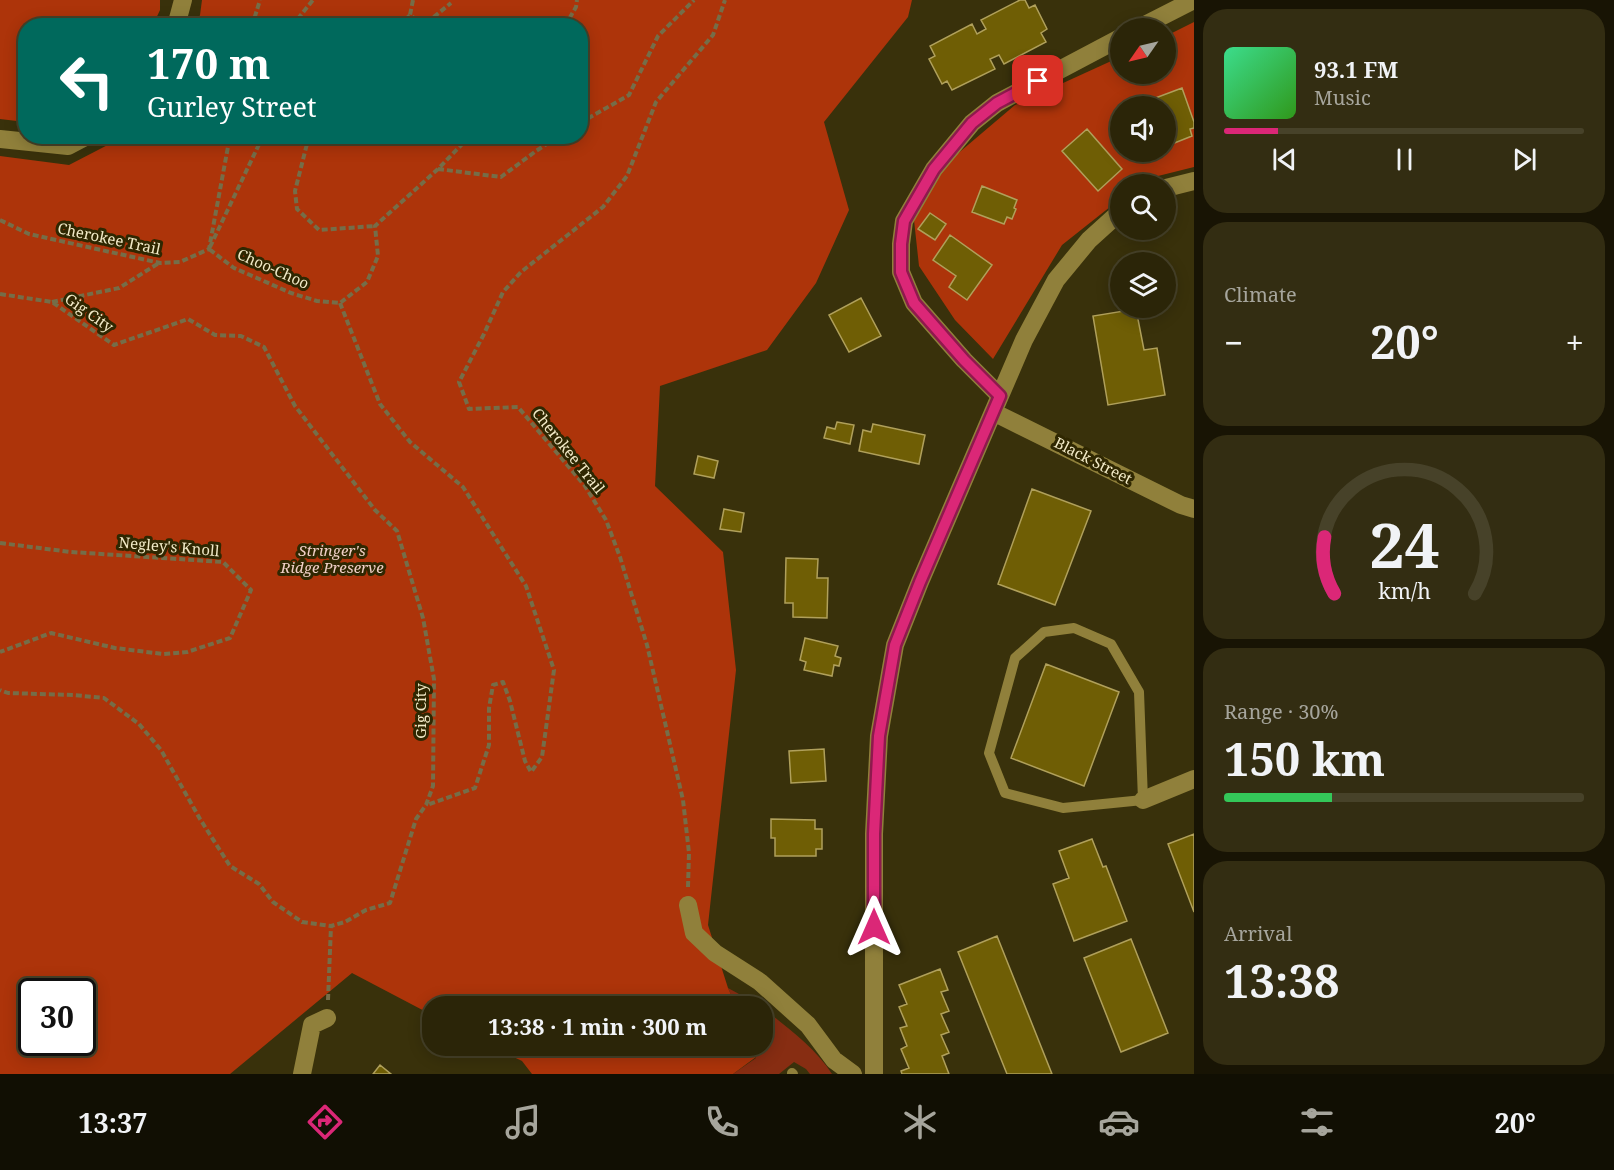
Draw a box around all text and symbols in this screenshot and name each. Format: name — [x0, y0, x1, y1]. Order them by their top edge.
north arrow — [1110, 18, 1176, 84]
map controls — [1110, 18, 1176, 318]
text: 170 m — [147, 34, 271, 91]
icon: left — [48, 42, 126, 120]
text: 93.1 FM — [1314, 54, 1398, 84]
pin — [1012, 55, 1063, 106]
icon: arrive — [1021, 64, 1054, 97]
text: Music — [1314, 84, 1371, 111]
text: Gurley Street — [147, 88, 317, 125]
button: sound — [1110, 96, 1176, 162]
icon: previous — [1268, 143, 1301, 176]
icon: pause — [1388, 143, 1421, 176]
icon: next — [1508, 143, 1541, 176]
button: search — [1110, 174, 1176, 240]
street label: Cherokee Trail — [56, 217, 163, 259]
street label: Choo-Choo — [234, 243, 313, 293]
button: layers — [1110, 252, 1176, 318]
text: Climate — [1224, 281, 1297, 308]
street label: Gig City — [61, 288, 118, 337]
text: 20° — [1370, 311, 1439, 372]
text: − — [1224, 320, 1243, 365]
text: + — [1566, 320, 1584, 365]
street label: Cherokee Trail — [528, 403, 610, 498]
street label: Black Street — [1051, 432, 1136, 488]
text: 24 — [1369, 501, 1439, 586]
street label: Negley's Knoll — [118, 532, 221, 560]
park label: Stringer's Ridge Preserve — [279, 540, 384, 577]
text: km/h — [1378, 576, 1431, 605]
street label: Gig City — [410, 683, 430, 739]
text: Range · 30% — [1224, 698, 1338, 725]
text: 150 km — [1224, 728, 1385, 789]
position arrow — [842, 895, 906, 959]
text: Arrival — [1224, 920, 1292, 947]
text: 13:38 — [1224, 950, 1339, 1011]
speed limit sign: 30 — [18, 978, 96, 1056]
text: 13:38 · 1 min · 300 m — [488, 1011, 707, 1041]
icon: directions — [304, 1101, 346, 1143]
icon: music — [502, 1101, 544, 1143]
icon: phone — [701, 1101, 743, 1143]
icon: climate — [899, 1101, 941, 1143]
icon: car — [1098, 1101, 1140, 1143]
icon: filters — [1296, 1101, 1338, 1143]
text: 13:37 — [78, 1104, 147, 1141]
text: 20° — [1494, 1104, 1536, 1141]

